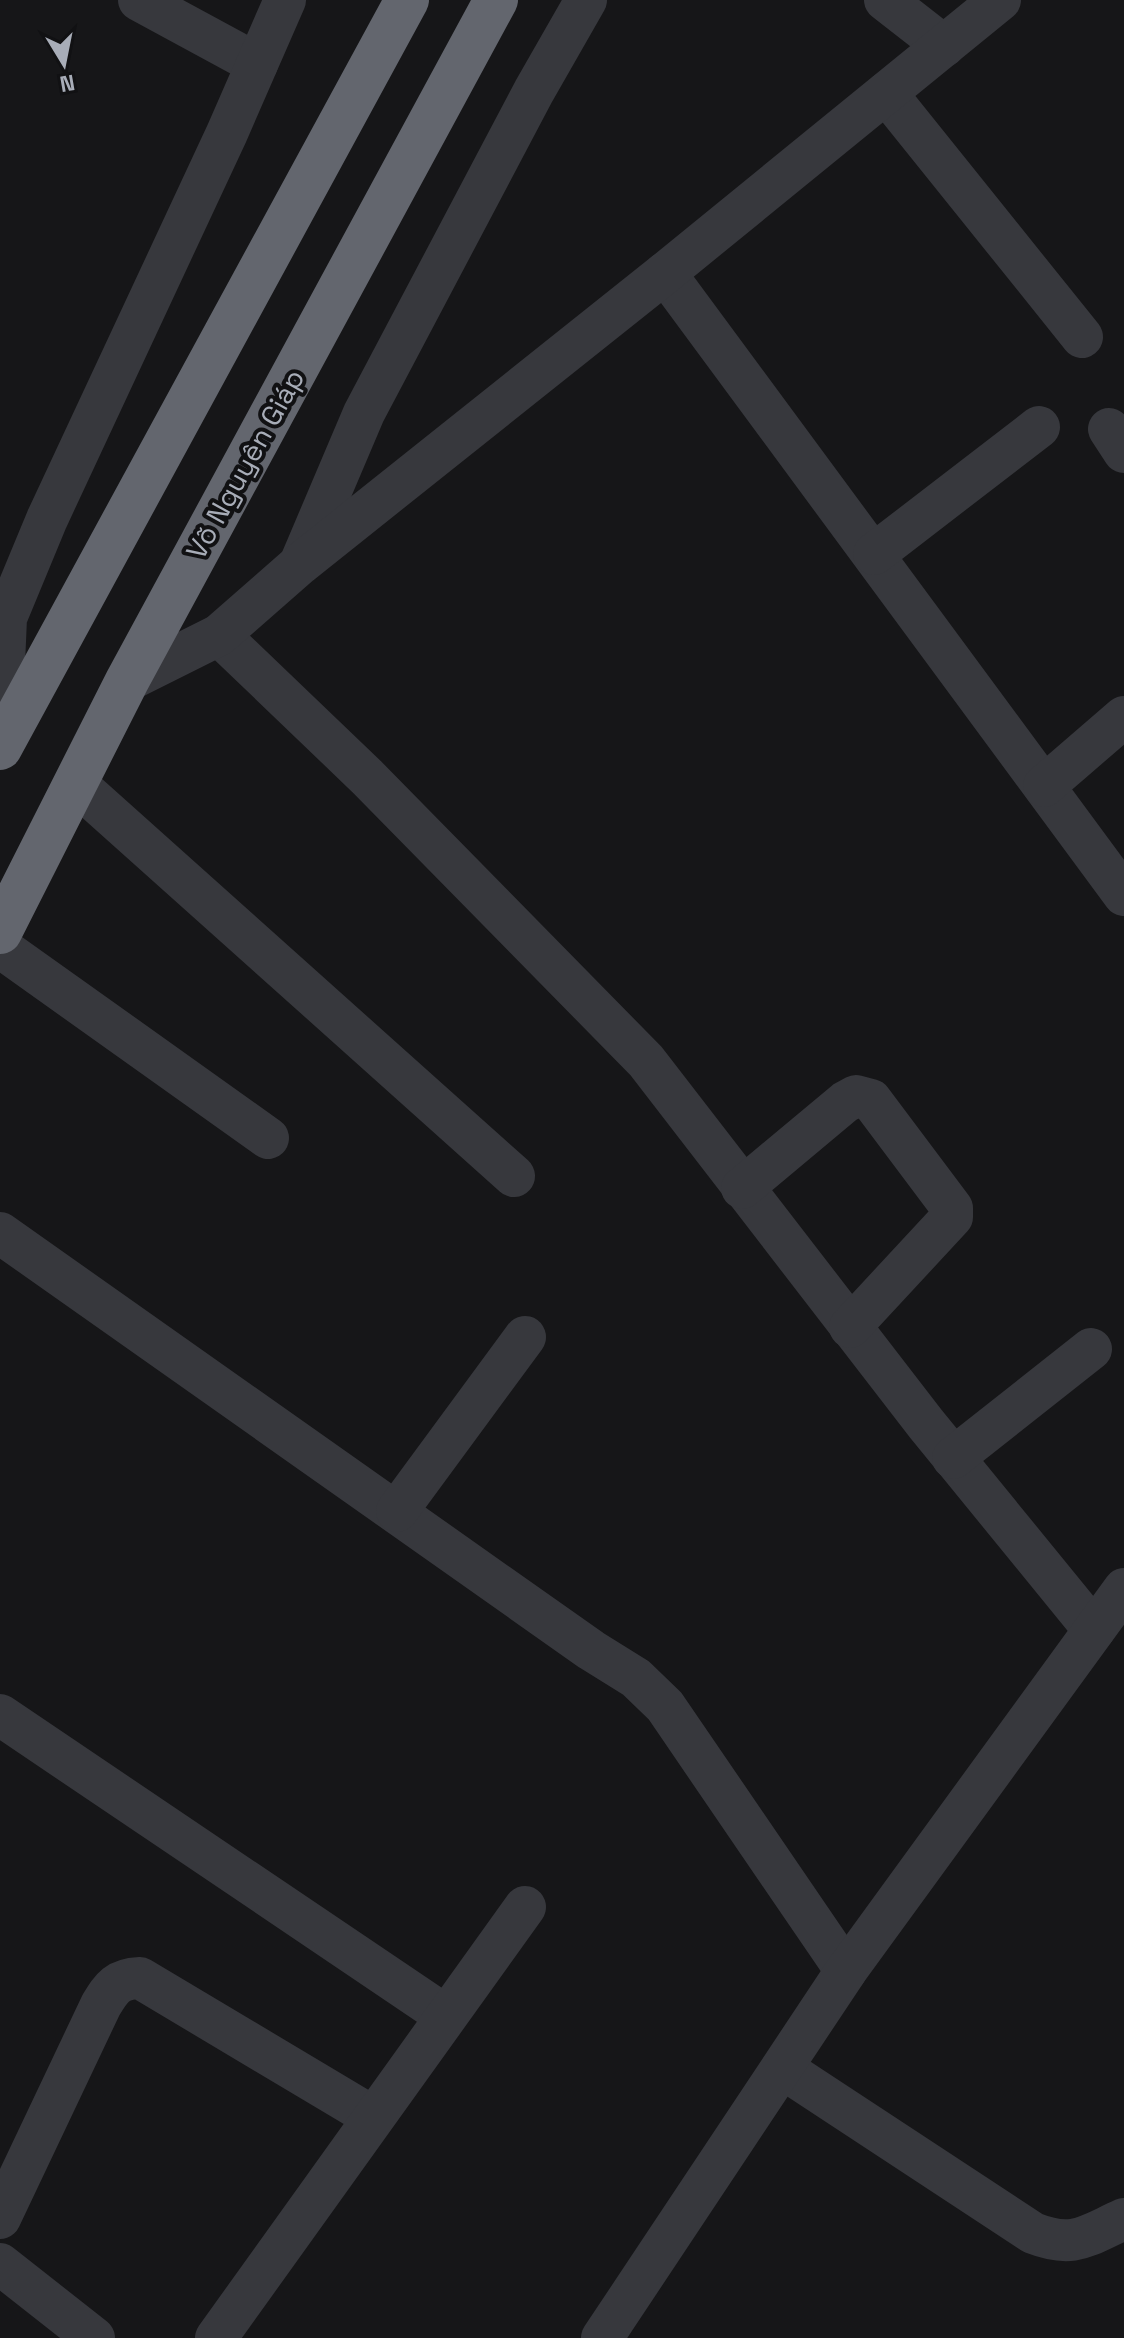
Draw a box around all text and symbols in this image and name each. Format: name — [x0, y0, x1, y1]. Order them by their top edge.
north arrow — [24, 24, 104, 104]
text: N — [58, 69, 77, 99]
street label: Võ Nguyên Giáp — [178, 363, 312, 565]

